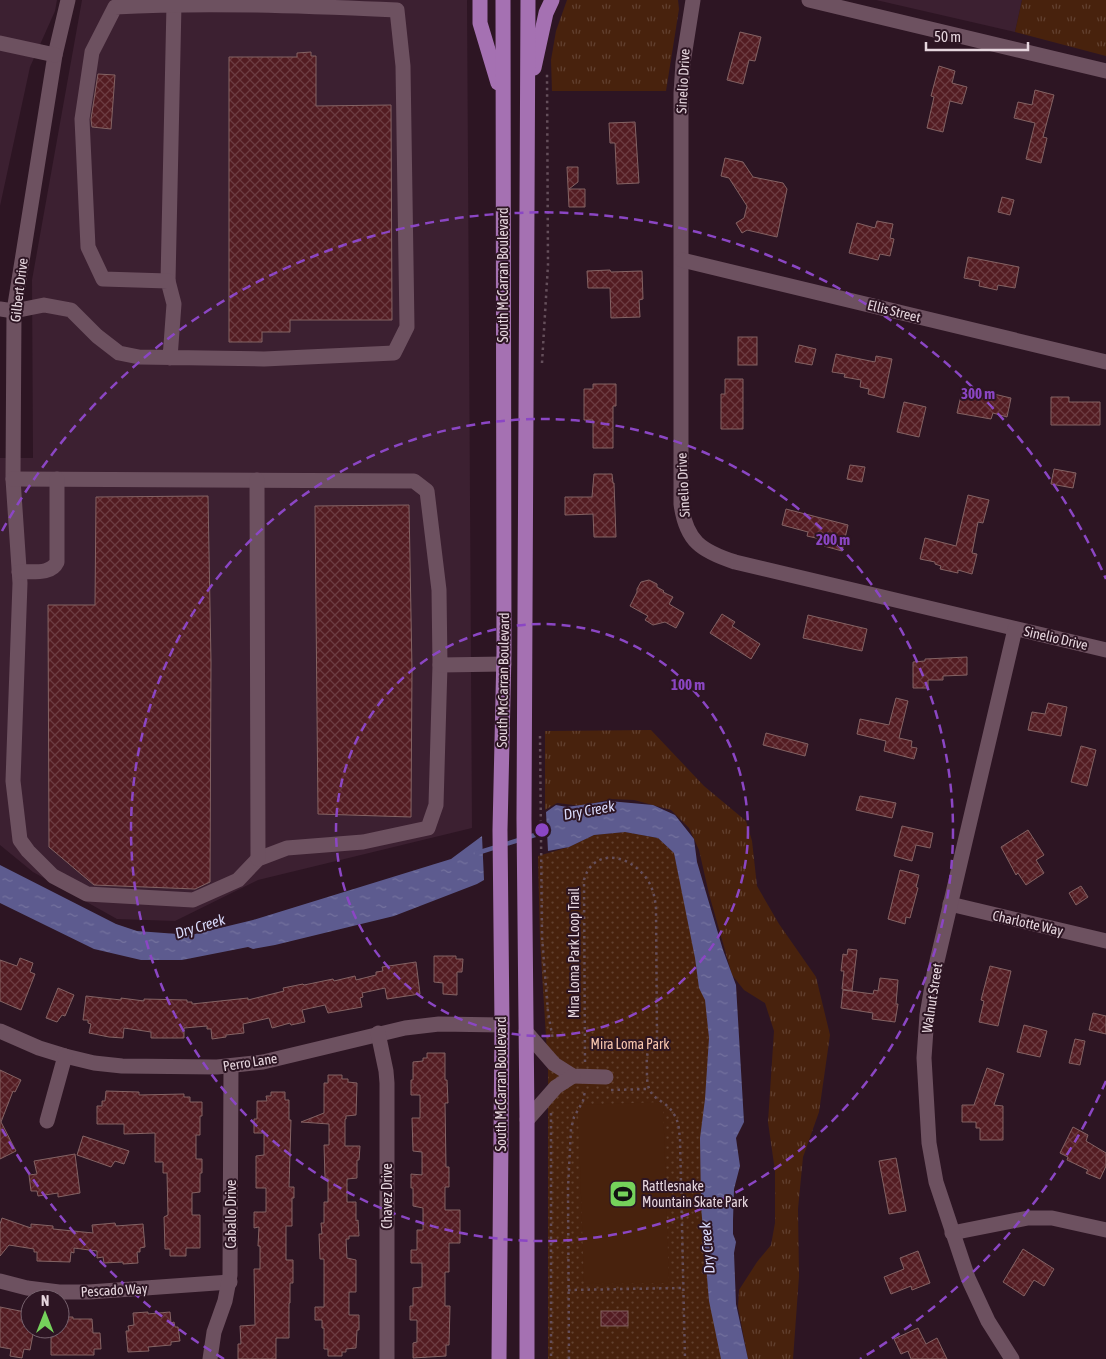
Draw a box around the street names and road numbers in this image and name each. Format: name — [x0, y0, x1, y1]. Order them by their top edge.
street label: Sinelio Drive — [673, 48, 693, 114]
street label: South McCarran Boulevard — [495, 207, 511, 343]
street label: Gilbert Drive — [7, 257, 31, 323]
street label: Ellis Street — [866, 297, 922, 325]
street label: Sinelio Drive — [673, 452, 693, 518]
street label: South McCarran Boulevard — [494, 612, 512, 748]
street label: Sinelio Drive — [1023, 623, 1089, 653]
street label: Mira Loma Park Loop Trail — [566, 888, 582, 1018]
street label: Charlotte Way — [991, 907, 1065, 939]
street label: Walnut Street — [919, 962, 945, 1034]
street label: South McCarran Boulevard — [493, 1016, 509, 1152]
street label: Perro Lane — [222, 1050, 278, 1074]
street label: Chavez Drive — [379, 1163, 395, 1229]
street label: Caballo Drive — [223, 1180, 239, 1248]
street label: Pescado Way — [80, 1280, 148, 1300]

